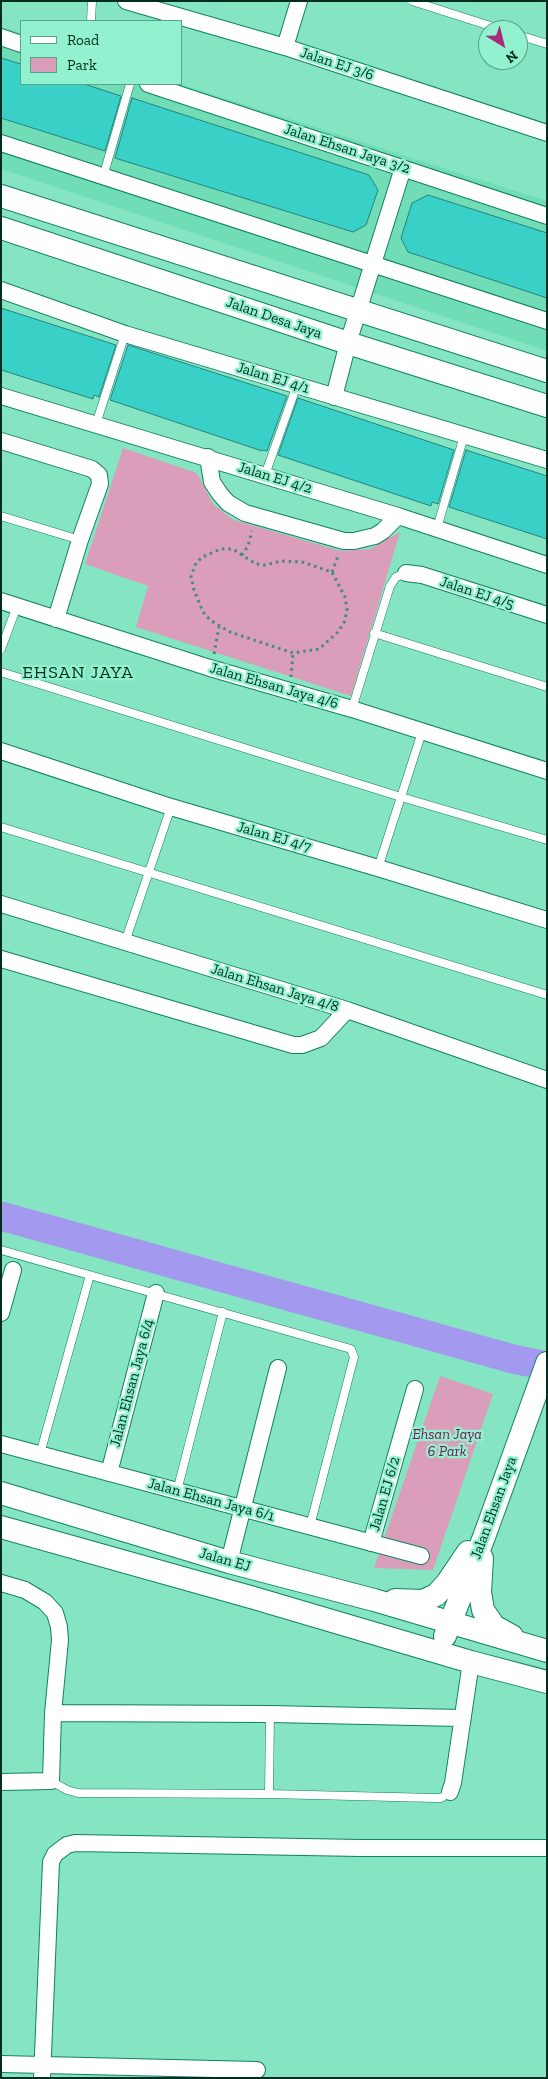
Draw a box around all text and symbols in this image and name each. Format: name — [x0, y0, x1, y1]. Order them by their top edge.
legend — [20, 20, 182, 85]
north arrow — [478, 20, 528, 70]
text: Road — [67, 31, 99, 49]
street label: Jalan EJ 3/6 — [298, 44, 376, 84]
text: N — [502, 47, 521, 67]
text: Park — [67, 56, 97, 74]
street label: Jalan Ehsan Jaya 3/2 — [282, 120, 412, 178]
street label: Jalan Desa Jaya — [224, 293, 324, 343]
street label: Jalan EJ 4/1 — [235, 358, 311, 398]
street label: Jalan EJ 4/2 — [236, 458, 314, 498]
street label: Jalan EJ 4/5 — [438, 573, 516, 613]
street label: Jalan Ehsan Jaya 4/6 — [208, 659, 340, 713]
district label: EHSAN JAYA — [21, 662, 135, 684]
street label: Jalan EJ 4/7 — [235, 818, 313, 856]
street label: Jalan Ehsan Jaya 4/8 — [209, 960, 341, 1016]
street label: Jalan Ehsan Jaya 6/4 — [106, 1317, 158, 1449]
park label: Ehsan Jaya 6 Park — [412, 1426, 482, 1461]
street label: Jalan Ehsan Jaya — [467, 1454, 521, 1562]
street label: Jalan EJ 6/2 — [366, 1455, 404, 1533]
street label: Jalan Ehsan Jaya 6/1 — [146, 1474, 276, 1526]
street label: Jalan EJ — [197, 1544, 253, 1576]

